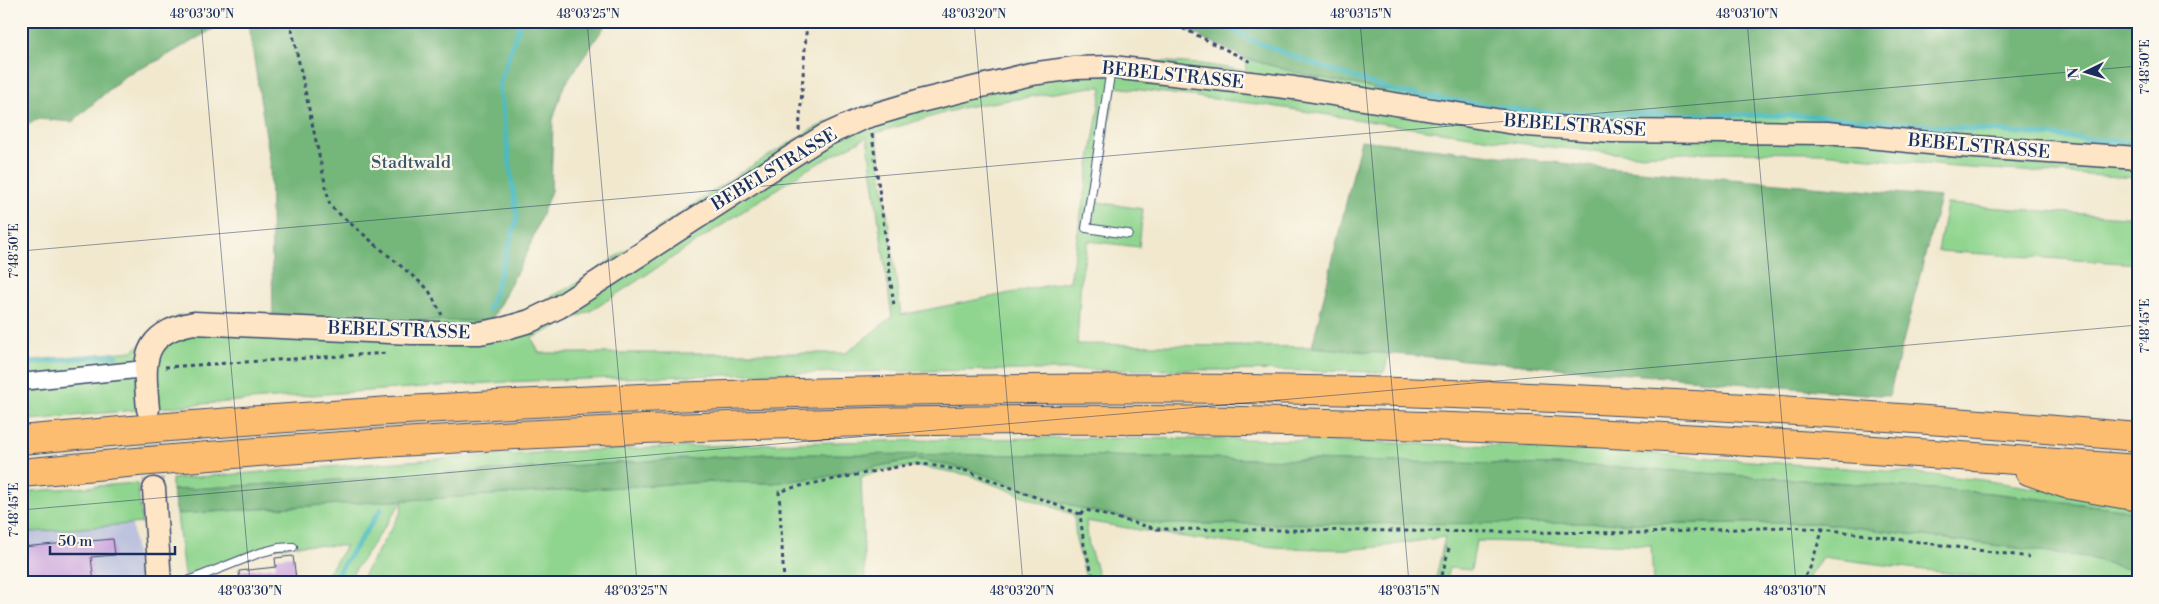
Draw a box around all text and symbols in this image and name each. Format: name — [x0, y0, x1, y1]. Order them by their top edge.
text: 48°03'30"N — [170, 7, 234, 22]
text: 48°03'25"N — [556, 7, 620, 22]
text: 48°03'20"N — [942, 7, 1006, 22]
text: 48°03'15"N — [1330, 7, 1392, 22]
text: 48°03'10"N — [1716, 7, 1778, 22]
text: 7°48'50"E — [2138, 39, 2153, 95]
north arrow — [2062, 48, 2112, 98]
street label: BEBELSTRASSE — [1100, 56, 1245, 94]
text: N — [2065, 67, 2083, 79]
street label: BEBELSTRASSE — [1502, 109, 1647, 142]
street label: BEBELSTRASSE — [706, 123, 841, 217]
street label: BEBELSTRASSE — [1906, 129, 2051, 164]
park label: Stadtwald — [371, 151, 452, 174]
text: 7°48'50"E — [7, 223, 22, 279]
text: 7°48'45"E — [2138, 299, 2153, 353]
street label: BEBELSTRASSE — [326, 316, 471, 344]
text: 7°48'45"E — [7, 483, 22, 537]
scale bar — [50, 524, 175, 556]
text: 50 m — [58, 532, 92, 551]
text: 48°03'30"N — [218, 584, 282, 599]
text: 48°03'25"N — [604, 584, 668, 599]
text: 48°03'20"N — [990, 584, 1054, 599]
text: 48°03'15"N — [1378, 584, 1440, 599]
text: 48°03'10"N — [1764, 584, 1826, 599]

